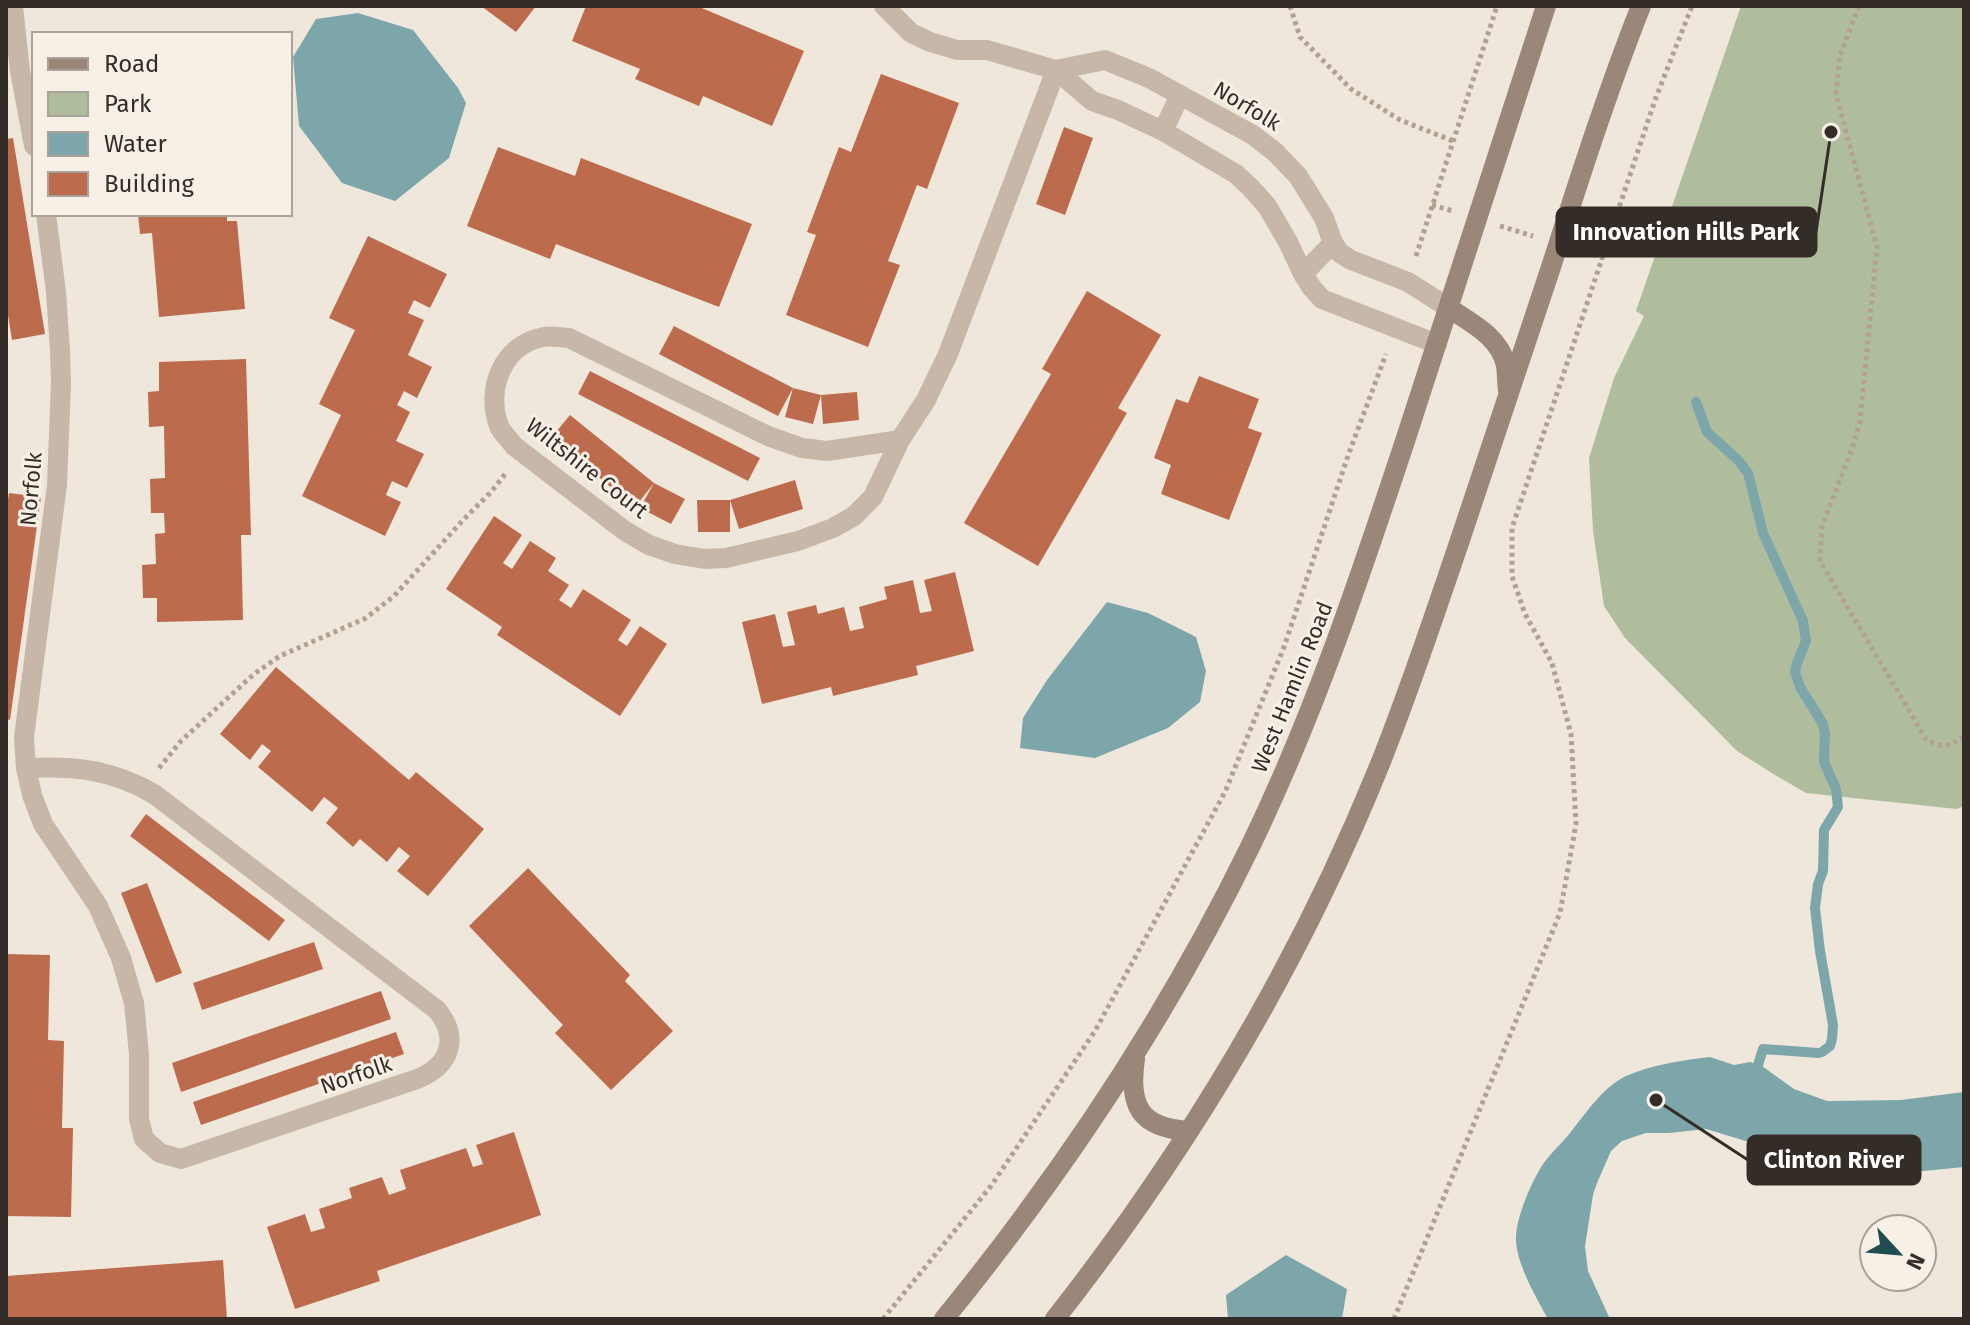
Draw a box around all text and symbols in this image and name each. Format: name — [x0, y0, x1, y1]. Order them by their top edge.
legend — [32, 32, 292, 216]
text: Road — [104, 50, 159, 78]
street label: Norfolk — [1208, 75, 1286, 137]
text: Park — [104, 90, 152, 118]
text: Water — [104, 130, 168, 158]
text: Building — [104, 170, 194, 198]
callout: Innovation Hills Park — [1557, 208, 1816, 256]
text: Innovation Hills Park — [1573, 218, 1800, 246]
street label: Wiltshire Court — [520, 412, 654, 524]
street label: Norfolk — [14, 450, 48, 527]
street label: West Hamlin Road — [1245, 598, 1339, 776]
street label: Norfolk — [317, 1050, 396, 1100]
callout: Clinton River — [1748, 1136, 1920, 1184]
text: Clinton River — [1764, 1146, 1904, 1174]
north arrow — [1858, 1213, 1938, 1293]
text: N — [1900, 1249, 1931, 1274]

